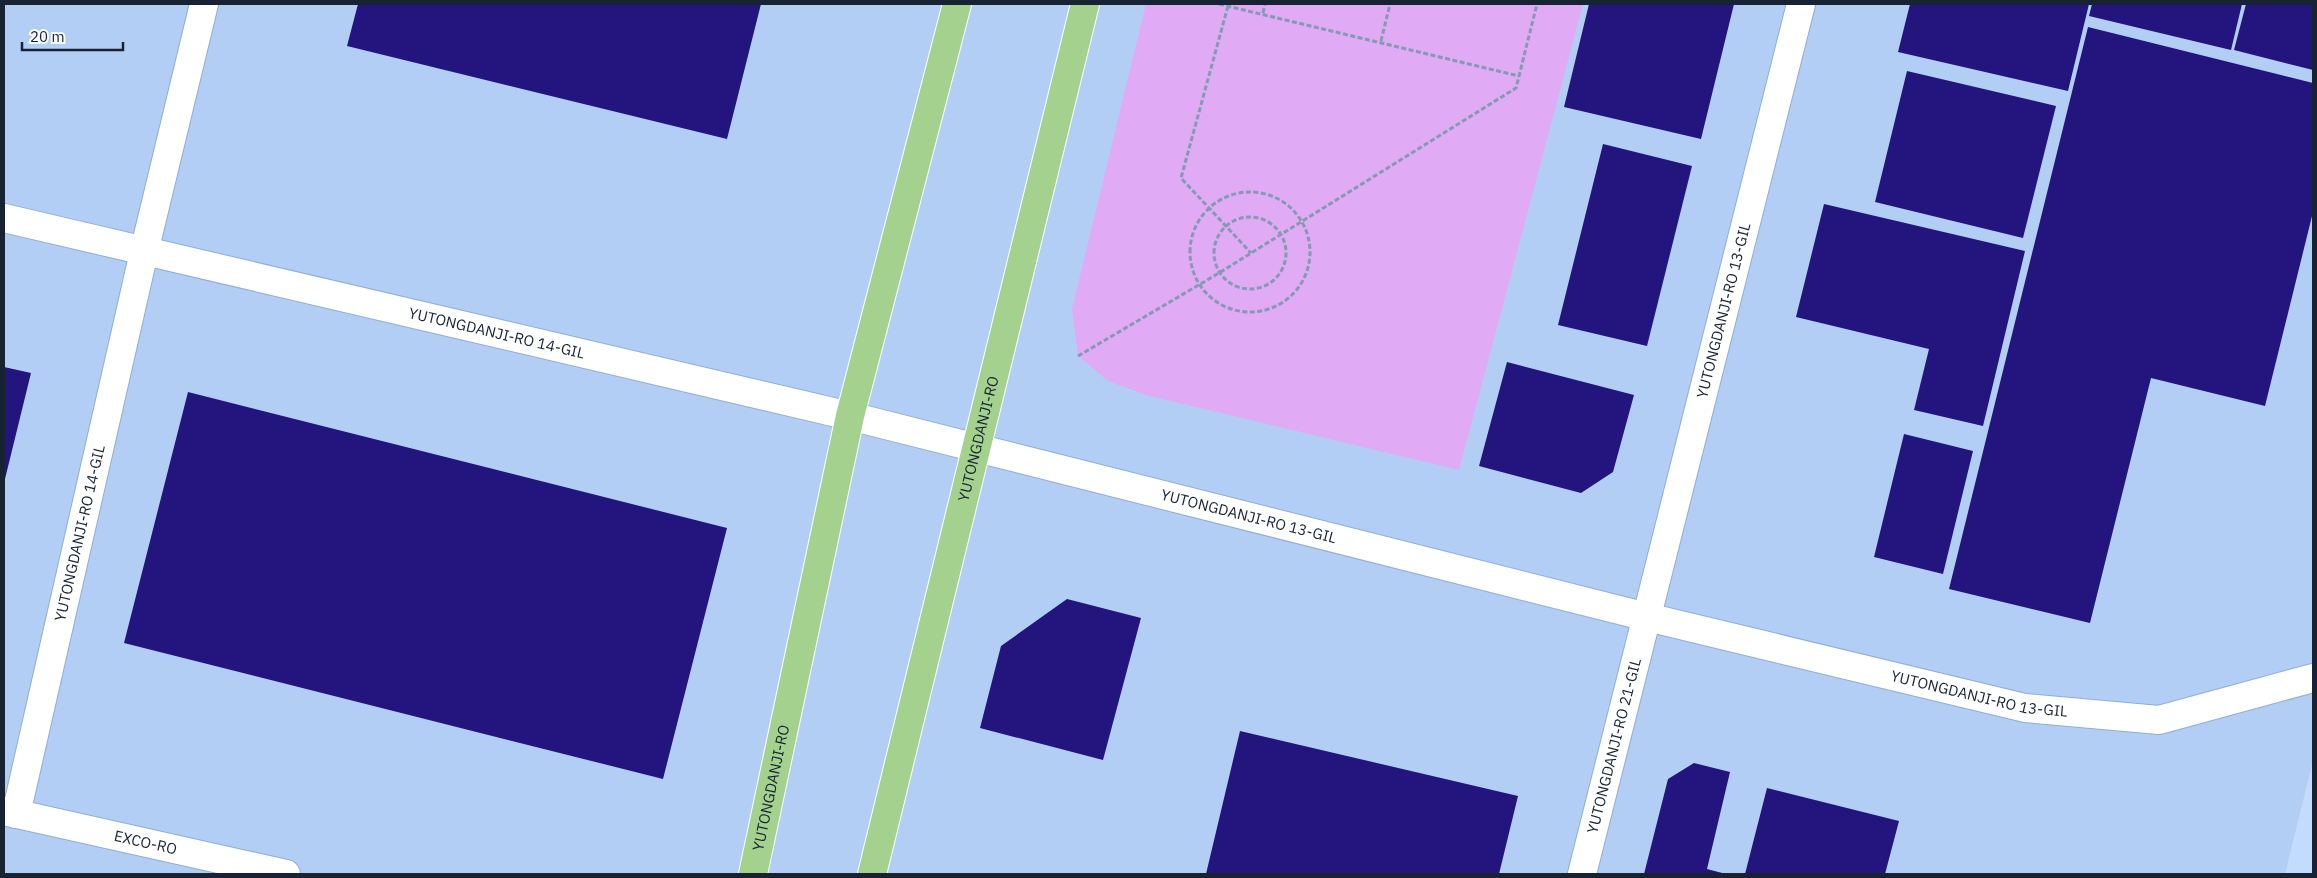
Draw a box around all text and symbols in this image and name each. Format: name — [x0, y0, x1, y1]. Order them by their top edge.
scale bar — [22, 20, 124, 52]
text: 20 m — [30, 27, 65, 46]
street label: YUTONGDANJI-RO 13-GIL — [1692, 220, 1755, 400]
street label: YUTONGDANJI-RO 14-GIL — [407, 303, 587, 363]
street label: YUTONGDANJI-RO — [954, 374, 1003, 503]
street label: YUTONGDANJI-RO 14-GIL — [50, 443, 109, 623]
street label: YUTONGDANJI-RO 13-GIL — [1159, 485, 1339, 547]
street label: YUTONGDANJI-RO 21-GIL — [1583, 656, 1645, 836]
street label: YUTONGDANJI-RO 13-GIL — [1889, 666, 2069, 721]
street label: YUTONGDANJI-RO — [748, 723, 793, 853]
street label: EXCO-RO — [112, 826, 179, 858]

